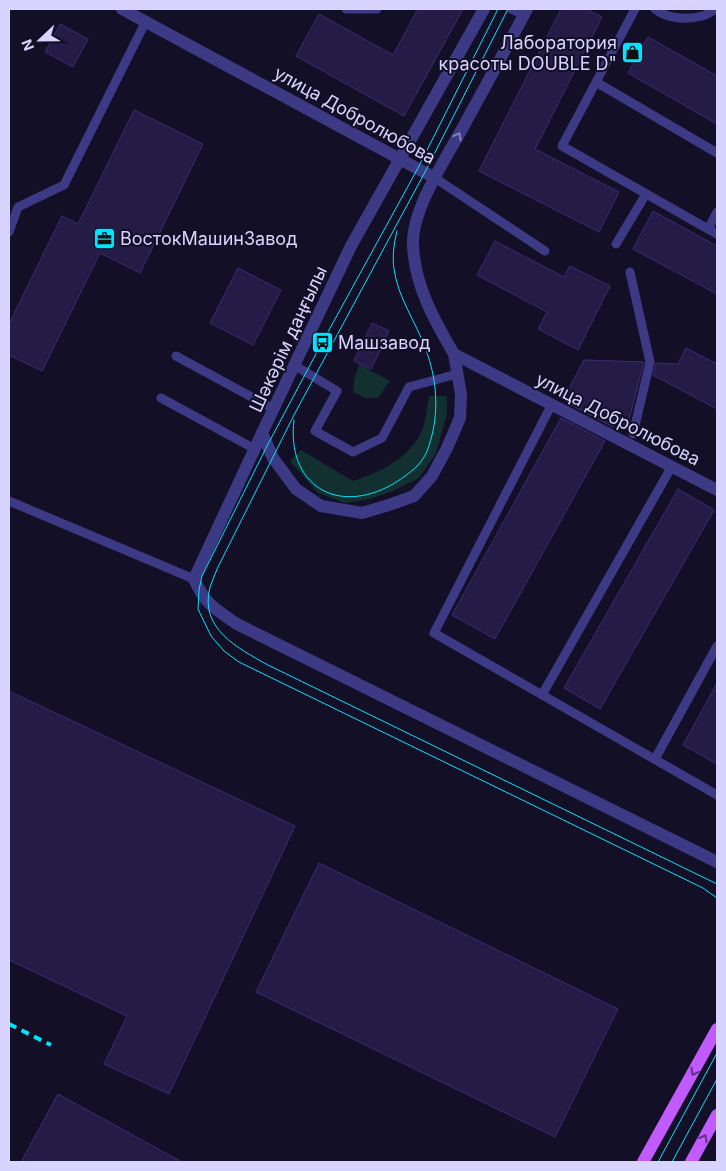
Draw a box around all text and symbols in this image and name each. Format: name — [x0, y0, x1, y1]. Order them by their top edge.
north arrow — [15, 15, 65, 65]
place label: Лаборатория красоты DOUBLE D" — [439, 32, 617, 74]
text: N — [18, 37, 37, 53]
shop icon: Лаборатория красоты DOUBLE D" — [621, 40, 645, 64]
street label: улица Добролюбова — [271, 62, 439, 168]
one-way arrow — [452, 132, 462, 141]
office icon: ВостокМашинЗавод — [92, 226, 116, 250]
place label: ВостокМашинЗавод — [120, 228, 297, 249]
street label: Шәкәрім даңғылы — [245, 263, 331, 415]
bus stop icon: Машзавод — [310, 330, 334, 354]
place label: Машзавод — [338, 332, 430, 353]
street label: улица Добролюбова — [532, 368, 704, 470]
one-way arrow — [690, 1066, 700, 1075]
one-way arrow — [698, 1135, 708, 1144]

